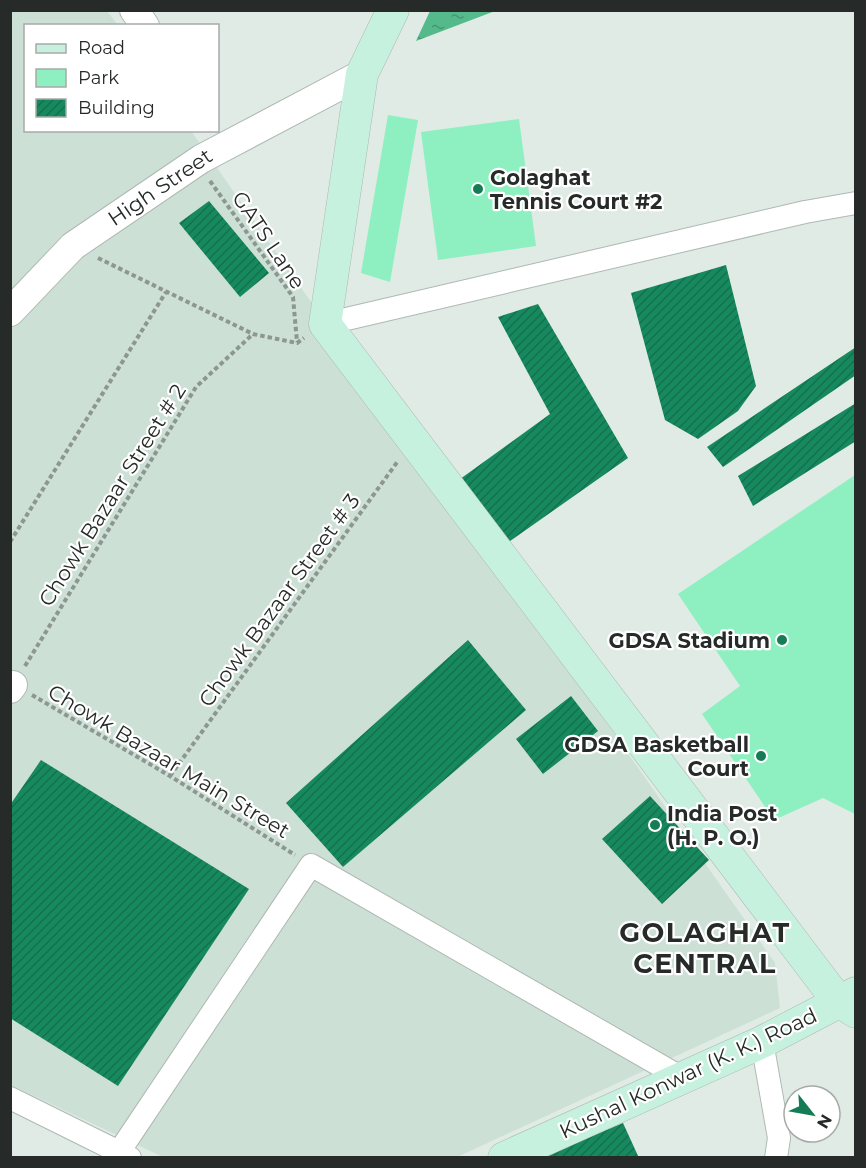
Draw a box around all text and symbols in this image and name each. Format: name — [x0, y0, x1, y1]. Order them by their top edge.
legend — [24, 24, 219, 132]
text: Road — [78, 37, 125, 59]
text: Park — [78, 67, 119, 89]
text: Building — [78, 97, 155, 119]
street label: High Street — [103, 143, 217, 231]
place label: Golaghat Tennis Court #2 — [490, 165, 662, 214]
marker: Golaghat Tennis Court #2 — [471, 182, 485, 196]
street label: GATS Lane — [227, 186, 311, 294]
street label: Chowk Bazaar Street # 2 — [33, 379, 191, 611]
street label: Chowk Bazaar Street # 3 — [193, 489, 365, 711]
place label: GDSA Stadium — [609, 628, 770, 653]
marker: GDSA Stadium — [775, 633, 789, 647]
street label: Chowk Bazaar Main Street — [44, 679, 294, 843]
place label: GDSA Basketball Court — [564, 732, 749, 781]
marker: GDSA Basketball Court — [754, 749, 768, 763]
place label: India Post (H. P. O.) — [667, 801, 777, 850]
marker: India Post (H. P. O.) — [648, 818, 662, 832]
district label: GOLAGHAT CENTRAL — [619, 916, 791, 980]
street label: Kushal Konwar (K. K.) Road — [555, 1002, 821, 1144]
north arrow — [782, 1084, 842, 1144]
text: N — [813, 1111, 836, 1132]

